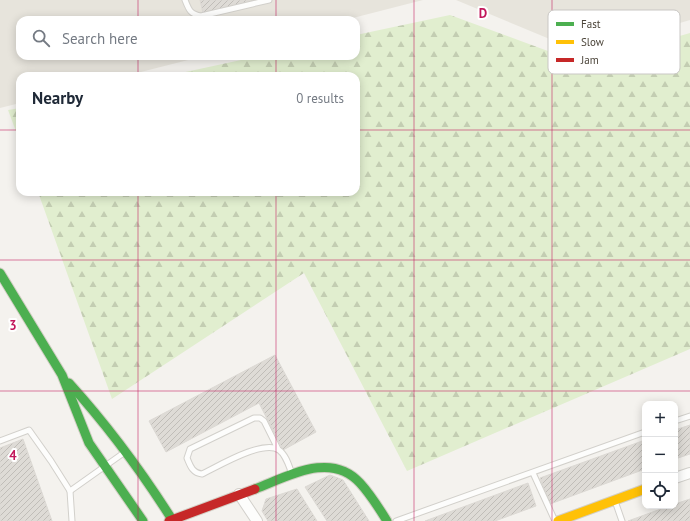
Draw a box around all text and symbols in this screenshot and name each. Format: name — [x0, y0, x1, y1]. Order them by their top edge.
text: D — [479, 5, 487, 22]
legend — [548, 10, 680, 74]
search box — [16, 16, 360, 60]
text: Fast — [581, 17, 601, 31]
icon: search — [30, 27, 52, 49]
text: Search here — [62, 29, 138, 48]
text: Slow — [581, 35, 604, 49]
text: Jam — [580, 53, 599, 67]
text: Nearby — [32, 87, 83, 109]
text: 0 results — [296, 90, 344, 107]
text: 3 — [9, 317, 17, 334]
map controls — [642, 401, 678, 509]
button: + — [642, 401, 678, 437]
button: − — [642, 437, 678, 473]
text: 4 — [9, 447, 17, 464]
button: locate — [642, 473, 678, 509]

